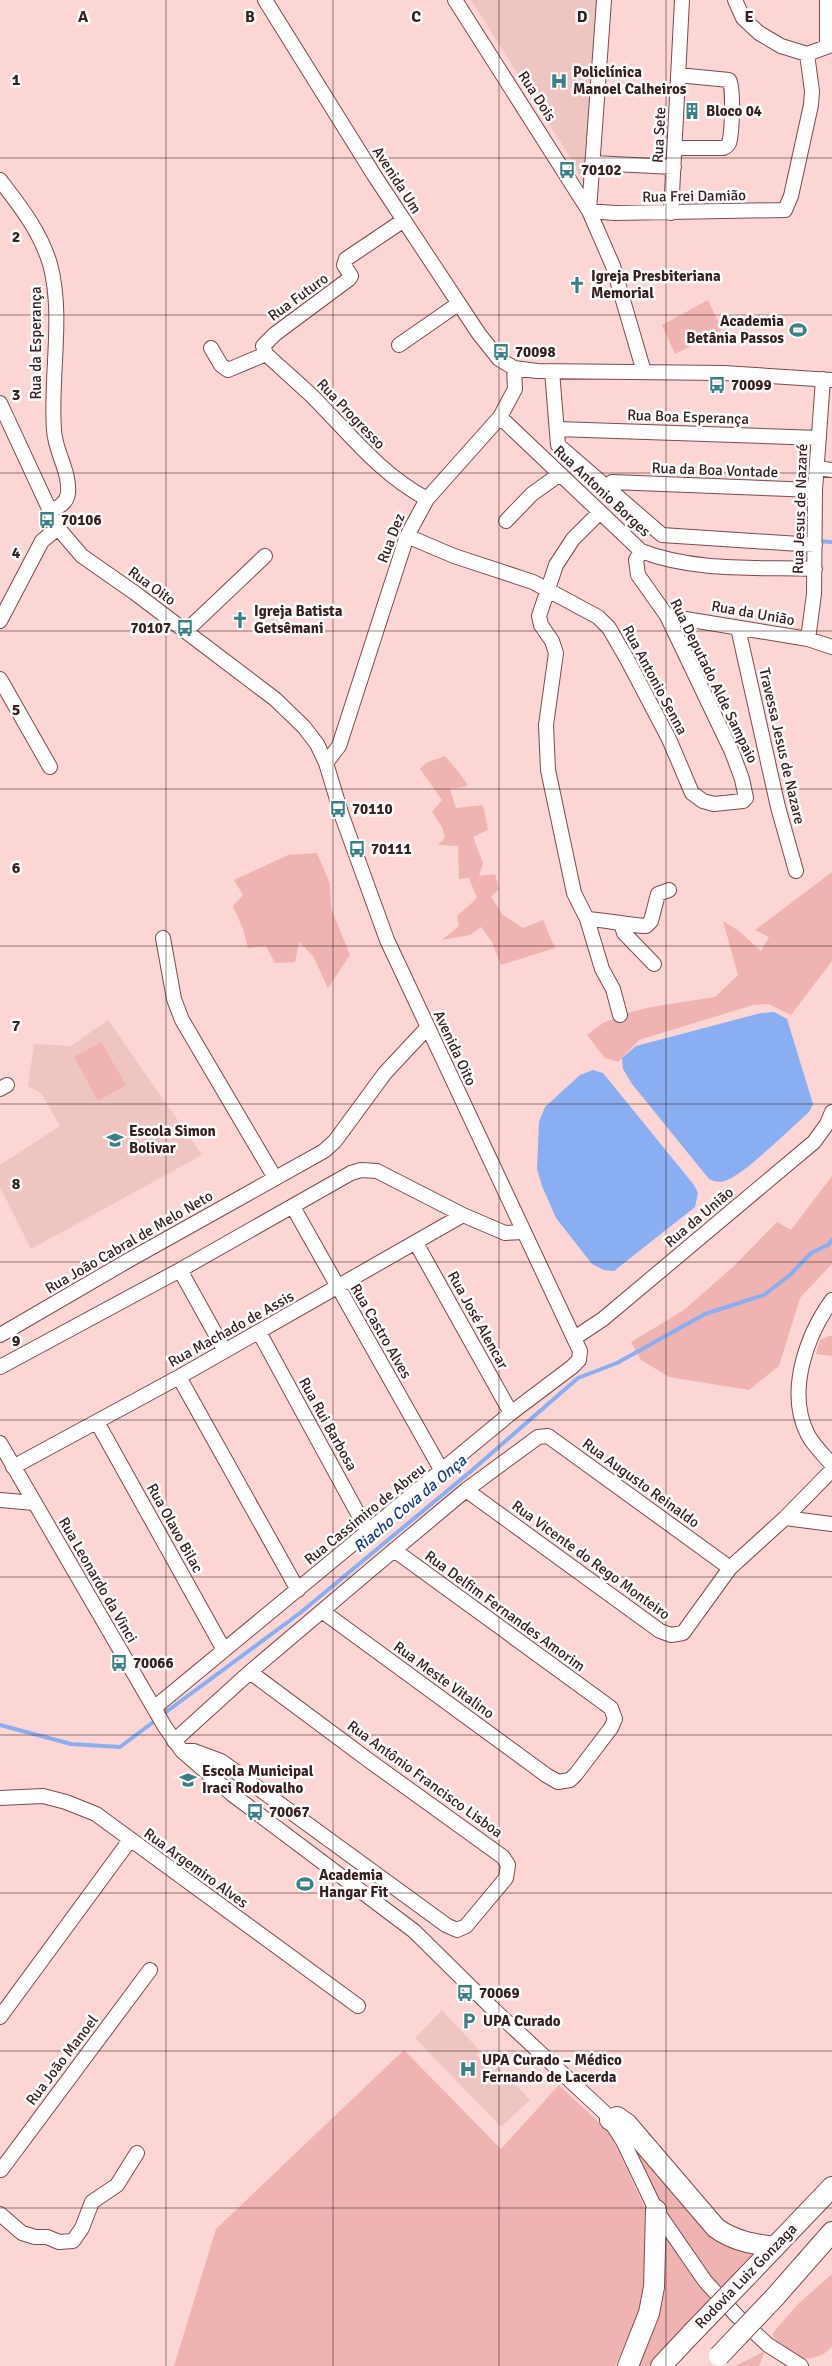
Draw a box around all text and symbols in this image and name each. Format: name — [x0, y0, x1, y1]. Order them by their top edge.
text: A — [78, 7, 89, 27]
text: B — [245, 7, 255, 27]
text: C — [411, 7, 421, 27]
text: D — [577, 7, 588, 27]
text: E — [744, 7, 754, 27]
place label: Policlínica Manoel Calheiros — [573, 63, 687, 98]
street label: Rua Dois — [514, 68, 560, 125]
text: 1 — [12, 70, 21, 90]
hospital icon: Policlínica Manoel Calheiros — [549, 71, 569, 91]
building icon: Bloco 04 — [682, 101, 702, 121]
place label: Bloco 04 — [706, 102, 762, 120]
street label: Rua Sete — [649, 106, 669, 164]
street label: Avenida Um — [369, 143, 425, 217]
bus stop icon: 70102 — [557, 160, 577, 180]
place label: 70102 — [581, 161, 622, 179]
street label: Rua Frei Damião — [642, 186, 746, 206]
text: 2 — [12, 227, 20, 247]
place label: Igreja Presbiteriana Memorial — [591, 267, 721, 302]
street label: Rua Futuro — [264, 269, 332, 325]
church icon: Igreja Presbiteriana Memorial — [567, 275, 587, 295]
street label: Rua da Esperança — [27, 286, 45, 400]
place label: Academia Betânia Passos — [686, 312, 784, 347]
sports icon: Academia Betânia Passos — [788, 320, 808, 340]
bus stop icon: 70098 — [491, 342, 511, 362]
place label: 70098 — [515, 343, 556, 361]
street label: Rua Progresso — [313, 375, 389, 453]
bus stop icon: 70099 — [707, 375, 727, 395]
place label: 70099 — [731, 376, 772, 394]
text: 3 — [12, 385, 20, 405]
street label: Rua Boa Esperança — [627, 406, 749, 428]
street label: Rua Antonio Borges — [550, 442, 654, 541]
street label: Rua Jesus de Nazaré — [789, 444, 811, 574]
street label: Rua da Boa Vontade — [651, 459, 779, 481]
bus stop icon: 70106 — [37, 510, 57, 530]
street label: Rua Dez — [373, 510, 409, 565]
place label: 70106 — [61, 511, 102, 529]
text: 4 — [12, 543, 21, 563]
street label: Rua Oito — [125, 563, 180, 609]
street label: Rua Deputado Alde Sampaio — [666, 596, 762, 766]
street label: Rua da União — [710, 597, 796, 629]
place label: Igreja Batista Getsêmani — [254, 602, 343, 637]
church icon: Igreja Batista Getsêmani — [230, 610, 250, 630]
bus stop icon: 70107 — [175, 618, 195, 638]
place label: 70107 — [131, 619, 171, 637]
street label: Rua Antonio Senna — [619, 622, 691, 738]
street label: Travessa Jesus de Nazare — [755, 666, 809, 826]
text: 5 — [12, 700, 20, 720]
bus stop icon: 70110 — [328, 799, 348, 819]
place label: 70110 — [352, 800, 393, 818]
bus stop icon: 70111 — [347, 839, 367, 859]
place label: 70111 — [371, 840, 412, 858]
text: 6 — [12, 858, 21, 878]
street label: Avenida Oito — [430, 1007, 480, 1089]
text: 7 — [12, 1016, 21, 1036]
place label: Escola Simon Bolivar — [129, 1122, 216, 1157]
school or university icon: Escola Simon Bolivar — [105, 1130, 125, 1150]
text: 8 — [12, 1174, 21, 1194]
street label: Rua da União — [661, 1183, 737, 1251]
street label: Rua João Cabral de Melo Neto — [42, 1186, 216, 1297]
street label: Rua José Alencar — [444, 1268, 512, 1372]
street label: Rua Castro Alves — [347, 1280, 416, 1382]
street label: Rua Machado de Assis — [165, 1287, 297, 1371]
text: 9 — [12, 1331, 21, 1351]
street label: Rua Rui Barbosa — [295, 1374, 361, 1474]
street label: Rua Augusto Reinaldo — [579, 1435, 703, 1532]
water label: Riacho Cova da Onça — [349, 1450, 471, 1557]
street label: Rua Cassimiro de Abreu — [301, 1460, 429, 1568]
street label: Rua Olavo Bilac — [143, 1480, 207, 1576]
street label: Rua Vicente do Rego Monteiro — [508, 1497, 674, 1624]
street label: Rua Leonardo da Vinci — [55, 1514, 141, 1646]
street label: Rua Delfim Fernandes Amorim — [421, 1547, 589, 1675]
street label: Rua Meste Vitalino — [390, 1638, 498, 1723]
bus stop icon: 70066 — [109, 1653, 129, 1673]
place label: 70066 — [133, 1654, 174, 1672]
street label: Rua Antônio Francisco Lisboa — [344, 1717, 506, 1841]
place label: Escola Municipal Iraci Rodovalho — [202, 1762, 314, 1797]
school or university icon: Escola Municipal Iraci Rodovalho — [178, 1770, 198, 1790]
bus stop icon: 70067 — [245, 1802, 265, 1822]
place label: 70067 — [269, 1803, 310, 1821]
street label: Rua Argemiro Alves — [141, 1824, 252, 1912]
place label: Academia Hangar Fit — [319, 1866, 389, 1901]
sports icon: Academia Hangar Fit — [295, 1874, 315, 1894]
bus stop icon: 70069 — [455, 1983, 475, 2003]
place label: 70069 — [479, 1984, 520, 2002]
street label: Rua João Manoel — [22, 2011, 102, 2109]
parking icon: UPA Curado — [459, 2011, 479, 2031]
place label: UPA Curado — [483, 2012, 561, 2030]
place label: UPA Curado – Médico Fernando de Lacerda — [482, 2051, 622, 2086]
hospital icon: UPA Curado – Médico Fernando de Lacerda — [458, 2059, 478, 2079]
street label: Rodovia Luiz Gonzaga — [691, 2220, 801, 2332]

